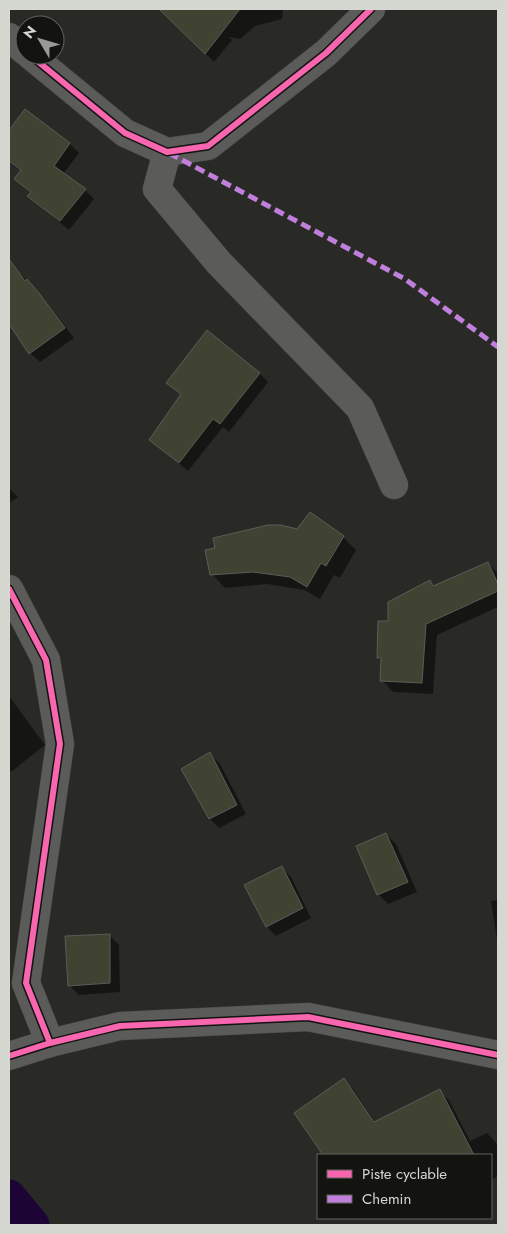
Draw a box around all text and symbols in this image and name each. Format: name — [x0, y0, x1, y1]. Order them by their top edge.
north arrow — [15, 15, 65, 65]
text: N — [18, 21, 41, 43]
legend — [317, 1154, 492, 1219]
text: Piste cyclable — [362, 1163, 447, 1185]
text: Chemin — [362, 1188, 411, 1210]

